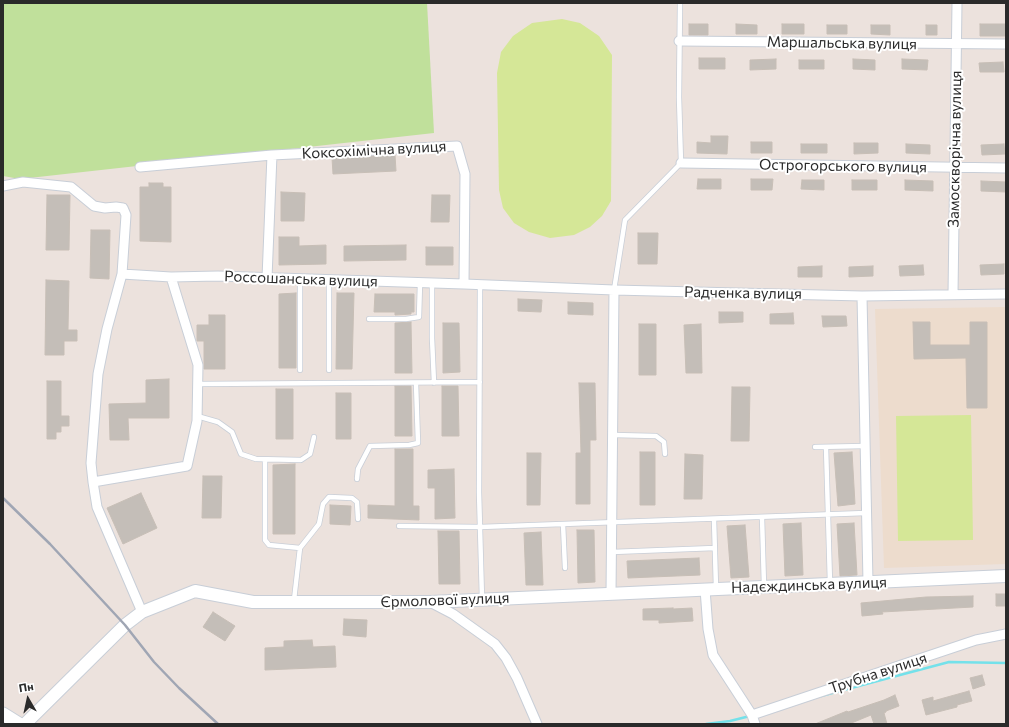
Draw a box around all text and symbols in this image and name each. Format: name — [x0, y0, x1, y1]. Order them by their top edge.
street label: Маршальська вулиця — [767, 33, 917, 53]
street label: Замоскворічна вулиця — [945, 70, 965, 228]
street label: Коксохімічна вулиця — [301, 137, 447, 163]
street label: Острогорського вулиця — [759, 156, 927, 176]
street label: Россошанська вулиця — [224, 267, 378, 291]
street label: Радченка вулиця — [684, 283, 802, 303]
street label: Надєждинська вулиця — [731, 573, 887, 597]
street label: Єрмолової вулиця — [380, 589, 510, 611]
street label: Трубна вулиця — [827, 649, 929, 697]
north arrow — [8, 679, 48, 719]
text: Пн — [18, 679, 34, 694]

